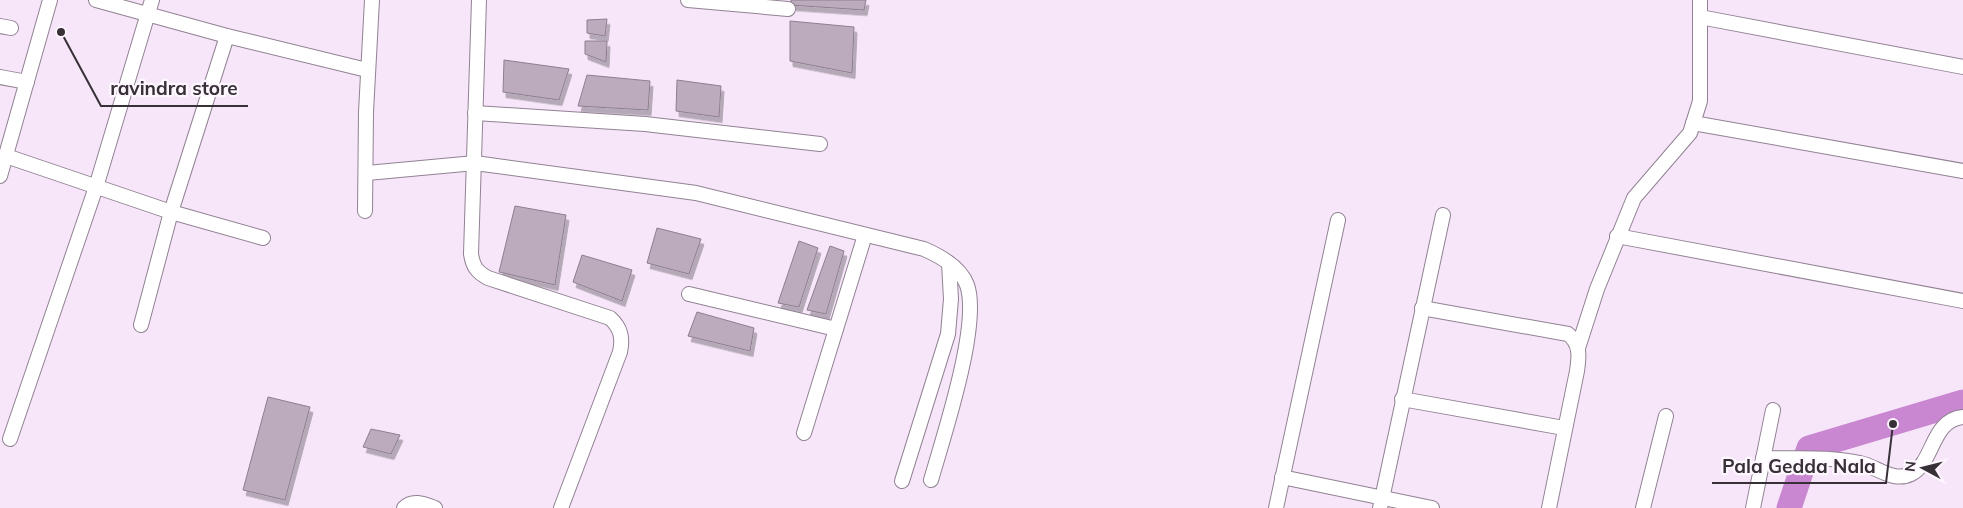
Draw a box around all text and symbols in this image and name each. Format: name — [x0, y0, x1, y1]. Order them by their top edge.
callout: ravindra store — [101, 72, 248, 106]
text: ravindra store — [110, 76, 238, 100]
north arrow — [1898, 443, 1948, 493]
callout: Pala Gedda Nala — [1712, 449, 1886, 483]
text: Pala Gedda Nala — [1722, 454, 1876, 478]
text: N — [1901, 460, 1920, 473]

